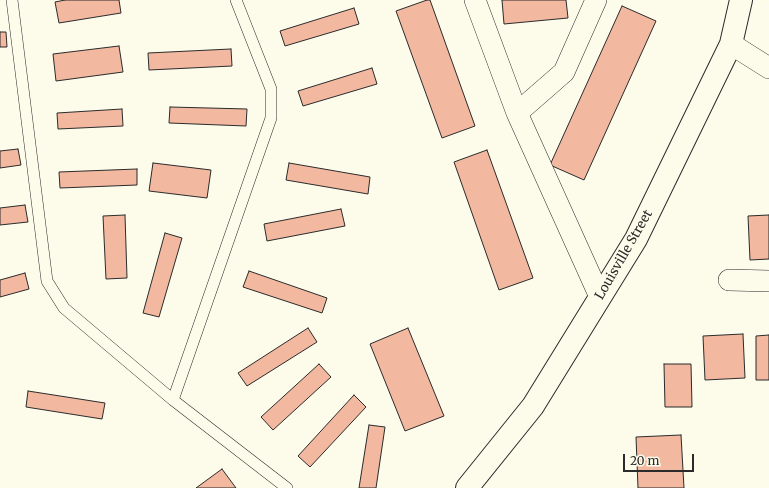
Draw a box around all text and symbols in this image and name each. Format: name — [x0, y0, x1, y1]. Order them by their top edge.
street label: Louisville Street — [592, 207, 656, 303]
scale bar — [625, 446, 696, 472]
text: 20 m — [630, 453, 659, 468]

